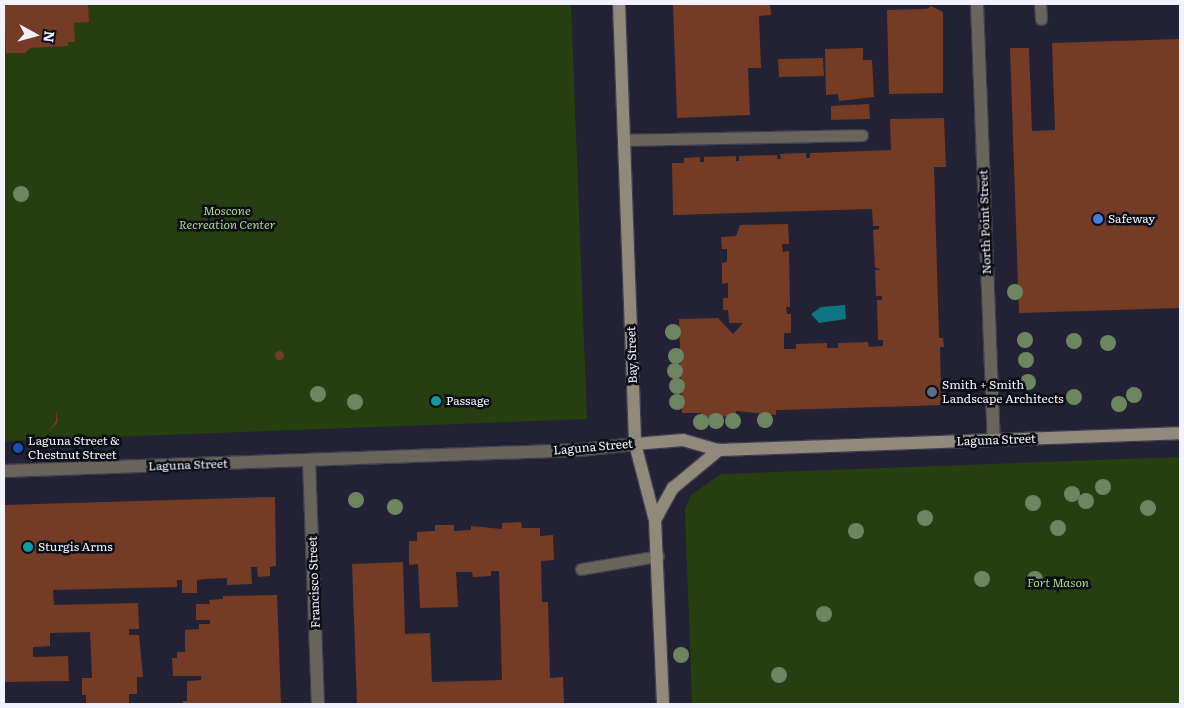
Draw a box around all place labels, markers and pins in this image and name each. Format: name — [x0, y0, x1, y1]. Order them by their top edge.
place label: Safeway — [1108, 212, 1155, 226]
marker: Safeway — [1092, 213, 1104, 225]
place label: Smith + Smith Landscape Architects — [942, 378, 1064, 406]
marker: Smith + Smith Landscape Architects — [926, 386, 938, 398]
place label: Passage — [446, 394, 490, 408]
marker: Passage — [430, 395, 442, 407]
place label: Laguna Street & Chestnut Street — [28, 434, 120, 462]
marker: Laguna Street & Chestnut Street — [12, 442, 24, 454]
place label: Sturgis Arms — [38, 540, 113, 554]
marker: Sturgis Arms — [22, 541, 34, 553]

